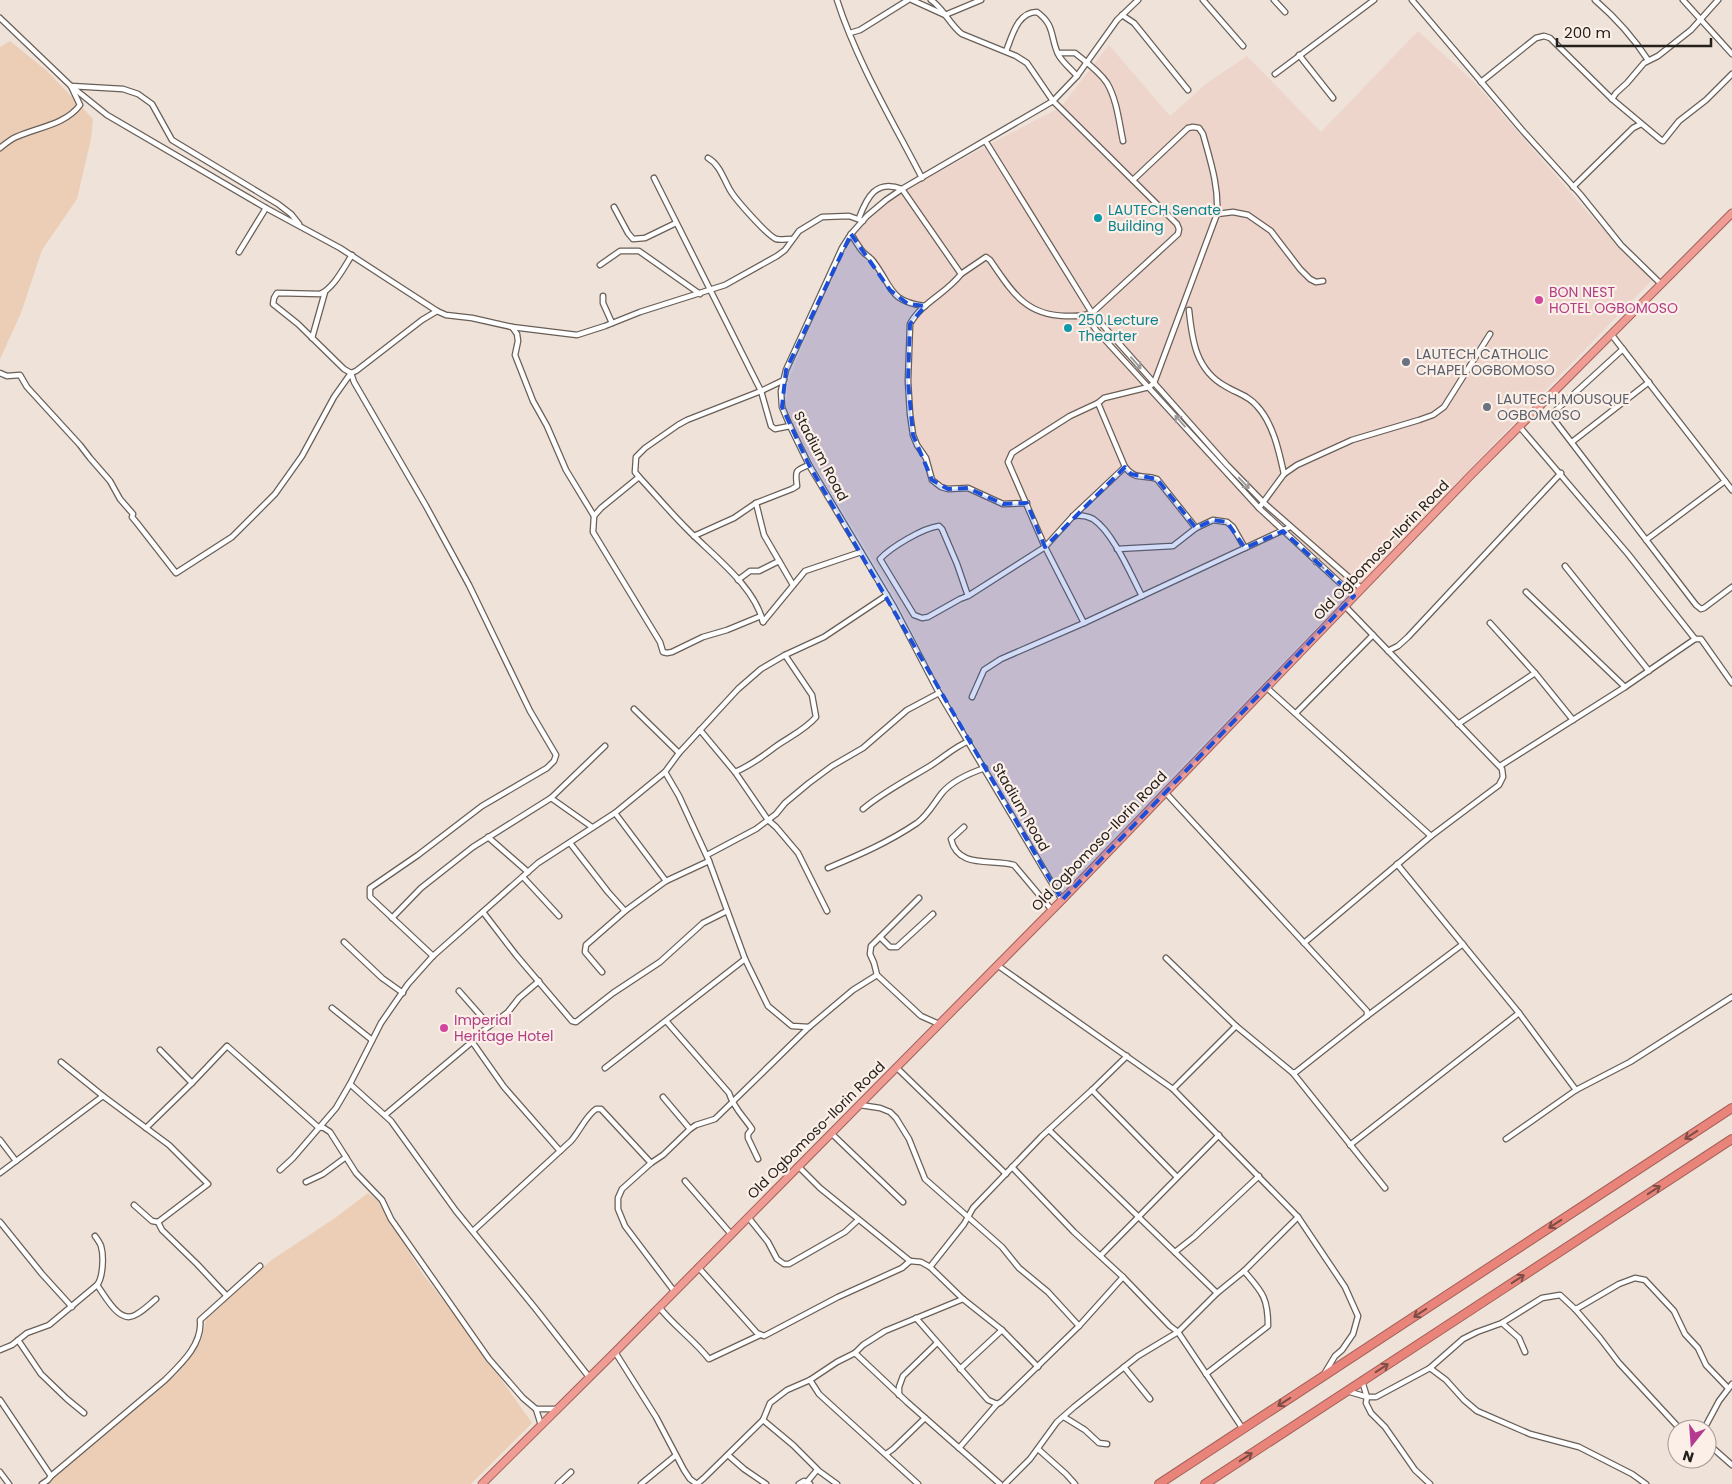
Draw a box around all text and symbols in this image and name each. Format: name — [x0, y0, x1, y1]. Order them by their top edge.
scale bar — [1557, 15, 1711, 47]
text: 200 m — [1564, 22, 1611, 43]
place label: LAUTECH Senate Building — [1108, 200, 1221, 236]
marker: LAUTECH Senate Building — [1092, 212, 1104, 224]
place label: BON NEST HOTEL OGBOMOSO — [1549, 282, 1678, 318]
marker: BON NEST HOTEL OGBOMOSO — [1533, 294, 1545, 306]
place label: 250 Lecture Thearter — [1078, 310, 1159, 346]
marker: 250 Lecture Thearter — [1062, 322, 1074, 334]
place label: LAUTECH CATHOLIC CHAPEL OGBOMOSO — [1416, 344, 1555, 380]
one-way arrow — [1130, 356, 1141, 369]
marker: LAUTECH CATHOLIC CHAPEL OGBOMOSO — [1400, 356, 1412, 368]
place label: LAUTECH MOUSQUE OGBOMOSO — [1497, 389, 1629, 425]
marker: LAUTECH MOUSQUE OGBOMOSO — [1481, 401, 1493, 413]
street label: Stadium Road — [789, 408, 853, 504]
one-way arrow — [1174, 415, 1186, 428]
street label: Old Ogbomoso-Ilorin Road — [1309, 476, 1453, 624]
one-way arrow — [1238, 477, 1251, 489]
one-way arrow — [1311, 557, 1324, 569]
street label: Stadium Road — [988, 759, 1054, 855]
street label: Old Ogbomoso-Ilorin Road — [1027, 767, 1171, 915]
place label: Imperial Heritage Hotel — [454, 1010, 553, 1046]
marker: Imperial Heritage Hotel — [438, 1022, 450, 1034]
street label: Old Ogbomoso-Ilorin Road — [743, 1057, 889, 1203]
one-way arrow — [1685, 1130, 1699, 1140]
one-way arrow — [1646, 1185, 1660, 1195]
one-way arrow — [1549, 1219, 1563, 1229]
one-way arrow — [1511, 1274, 1525, 1284]
one-way arrow — [1413, 1309, 1427, 1319]
one-way arrow — [1375, 1363, 1389, 1373]
one-way arrow — [1277, 1398, 1291, 1408]
north arrow — [1667, 1419, 1717, 1469]
text: N — [1680, 1445, 1696, 1468]
one-way arrow — [1239, 1452, 1253, 1462]

